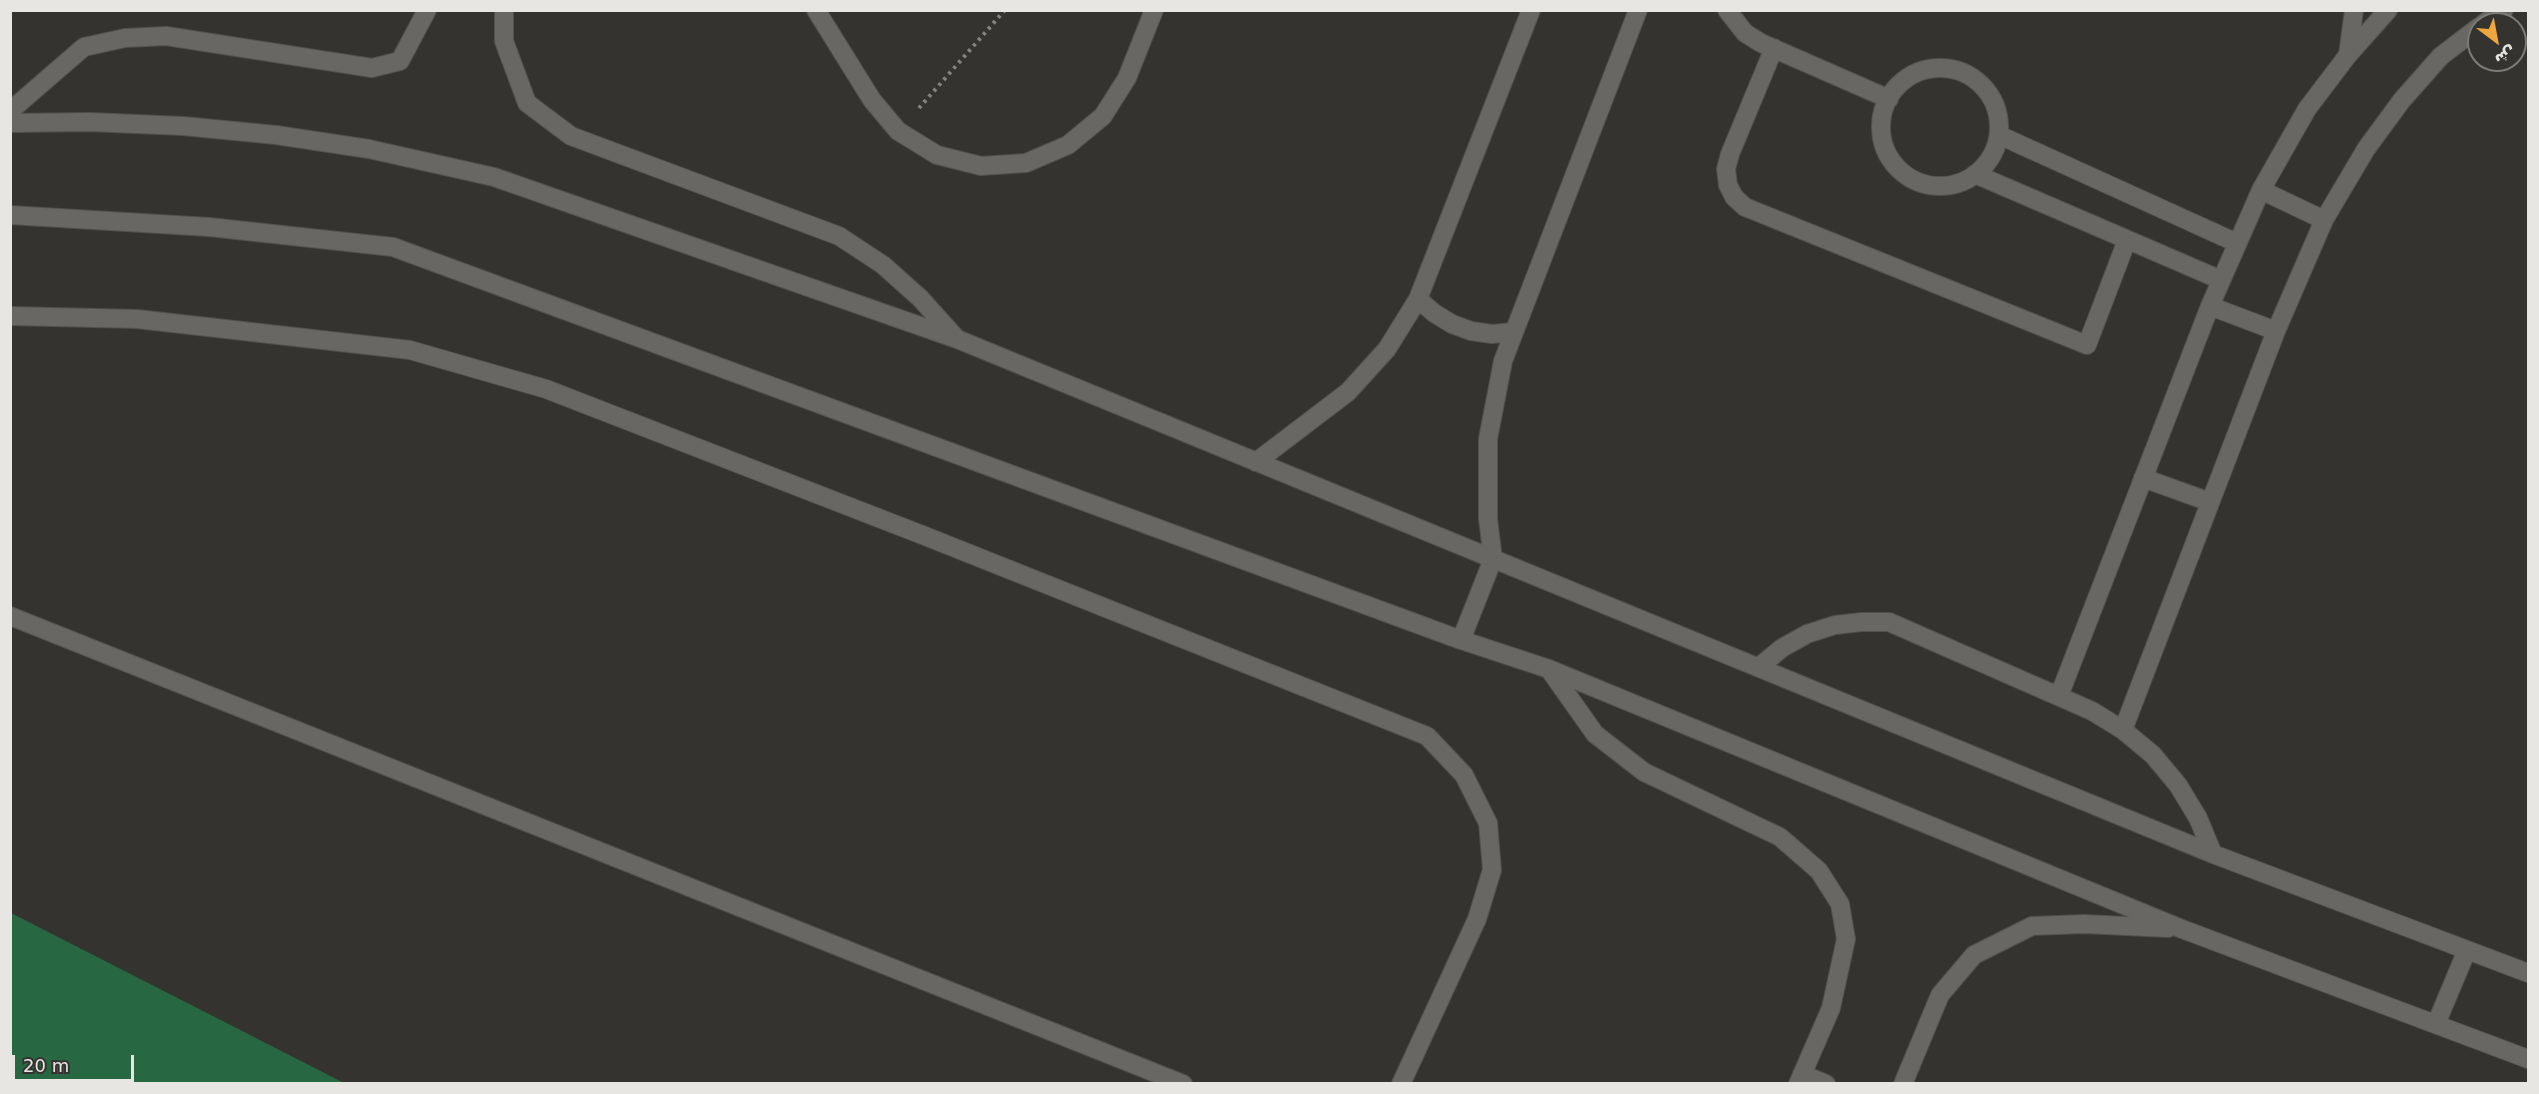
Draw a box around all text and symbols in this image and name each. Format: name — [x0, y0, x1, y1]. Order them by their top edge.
north arrow — [2467, 12, 2527, 72]
text: ش — [2491, 42, 2520, 70]
scale bar — [15, 1043, 136, 1081]
text: 20 m — [23, 1055, 69, 1076]

